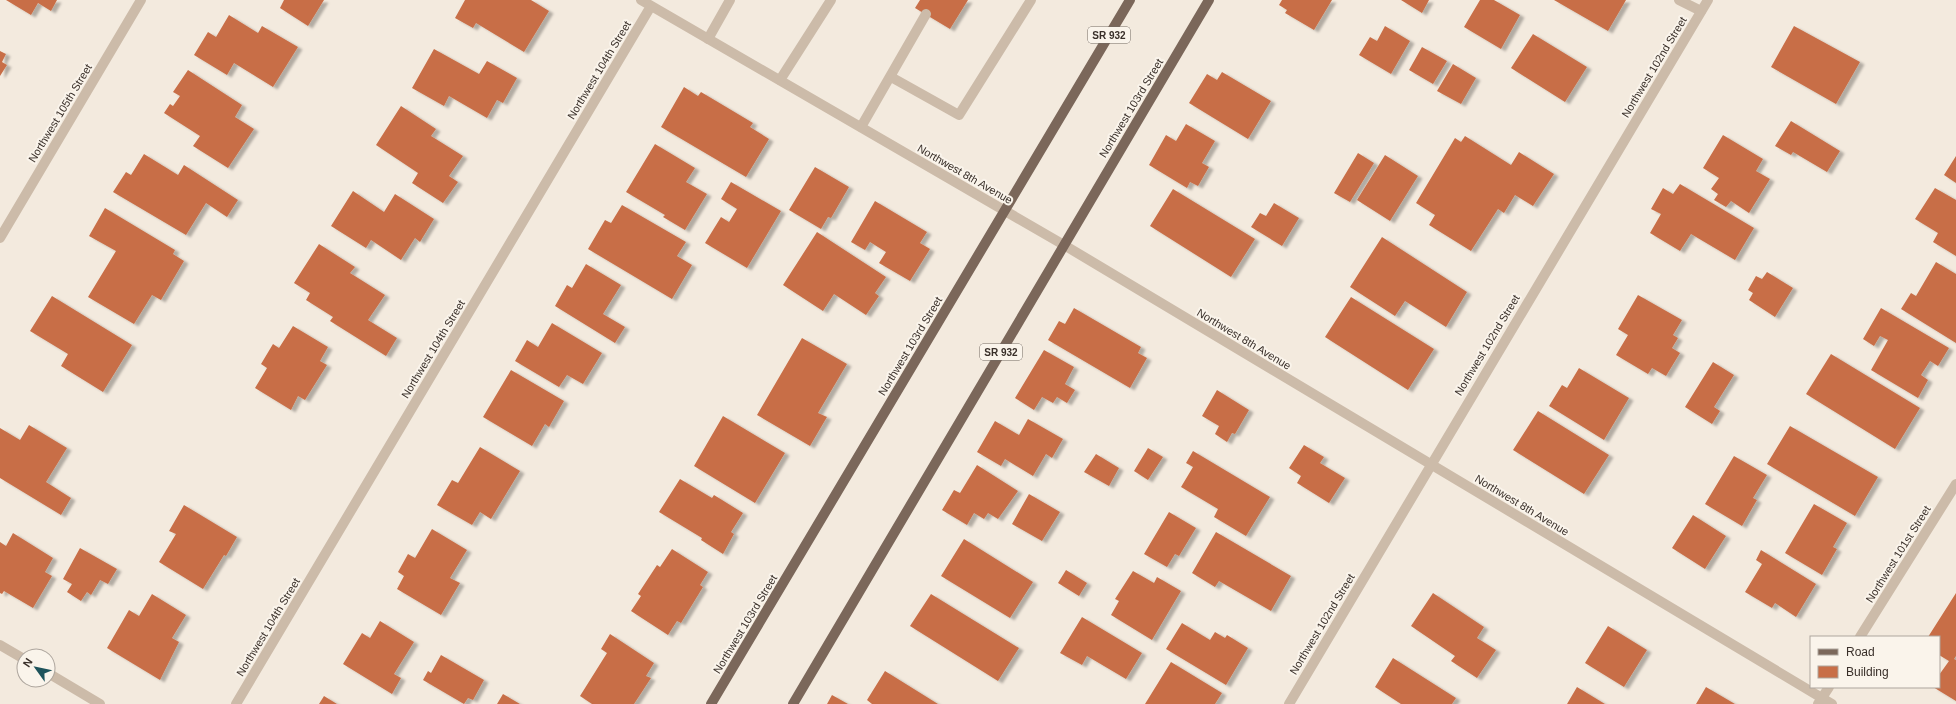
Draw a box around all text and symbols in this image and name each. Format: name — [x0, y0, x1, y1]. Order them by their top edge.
street label: Northwest 102nd Street — [1619, 14, 1689, 120]
street label: Northwest 104th Street — [565, 19, 633, 121]
road number: SR 932 — [1088, 27, 1130, 43]
street label: Northwest 103rd Street — [1097, 56, 1165, 160]
street label: Northwest 105th Street — [26, 62, 94, 164]
street label: Northwest 8th Avenue — [915, 142, 1015, 206]
street label: Northwest 102nd Street — [1452, 292, 1522, 398]
street label: Northwest 103rd Street — [876, 294, 944, 398]
street label: Northwest 104th Street — [399, 298, 467, 400]
street label: Northwest 8th Avenue — [1195, 306, 1293, 372]
road number: SR 932 — [980, 344, 1022, 360]
street label: Northwest 8th Avenue — [1473, 472, 1571, 538]
street label: Northwest 101st Street — [1863, 503, 1933, 605]
street label: Northwest 102nd Street — [1287, 571, 1357, 677]
street label: Northwest 103rd Street — [711, 572, 779, 676]
street label: Northwest 104th Street — [234, 576, 302, 678]
legend — [1810, 636, 1940, 688]
text: Road — [1846, 645, 1875, 659]
north arrow — [16, 648, 56, 688]
text: N — [20, 656, 35, 669]
text: Building — [1846, 665, 1889, 679]

